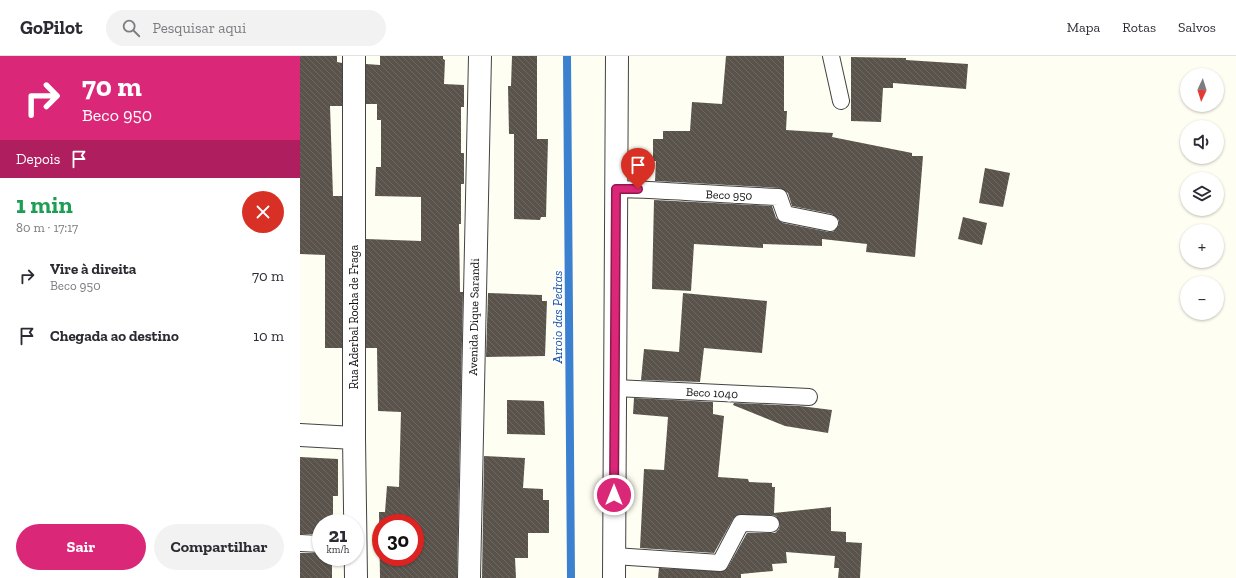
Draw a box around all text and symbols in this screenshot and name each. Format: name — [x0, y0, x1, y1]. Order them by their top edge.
search box — [106, 10, 386, 46]
text: GoPilot — [20, 16, 82, 39]
icon: search — [120, 17, 142, 39]
text: Pesquisar aqui — [152, 19, 246, 37]
text: Mapa — [1067, 19, 1100, 36]
text: Rotas — [1122, 19, 1156, 36]
text: Salvos — [1178, 19, 1216, 36]
north arrow — [1180, 68, 1224, 112]
map controls — [1180, 68, 1224, 320]
text: 70 m — [82, 70, 142, 103]
icon: right — [16, 72, 68, 124]
text: Beco 950 — [82, 104, 152, 126]
button: sound — [1180, 120, 1224, 164]
icon: arrive — [68, 148, 90, 170]
pin — [621, 148, 655, 189]
text: Depois — [16, 150, 60, 168]
icon: arrive — [627, 154, 649, 176]
button: layers — [1180, 172, 1224, 216]
street label: Beco 950 — [705, 187, 753, 203]
text: 1 min — [16, 190, 73, 219]
button: close — [242, 191, 284, 233]
text: 80 m · 17:17 — [16, 220, 78, 235]
button: + — [1180, 224, 1224, 268]
street label: Rua Aderbal Rocha de Fraga — [347, 245, 361, 389]
street label: Avenida Dique Sarandi — [466, 258, 482, 376]
text: Vire à direita — [50, 260, 136, 278]
icon: right — [16, 265, 38, 287]
text: 70 m — [252, 267, 284, 285]
water label: Arroio das Pedras — [550, 271, 565, 364]
button: − — [1180, 276, 1224, 320]
text: Beco 950 — [50, 278, 101, 293]
icon: arrive — [16, 325, 38, 347]
text: Chegada ao destino — [50, 327, 179, 345]
text: 10 m — [253, 327, 284, 345]
street label: Beco 1040 — [686, 385, 739, 401]
position arrow — [593, 474, 635, 516]
speed limit sign: 30 — [372, 514, 424, 566]
text: 21 — [329, 523, 347, 547]
button: Sair — [16, 524, 146, 570]
button: Compartilhar — [154, 524, 284, 570]
text: km/h — [327, 544, 349, 556]

